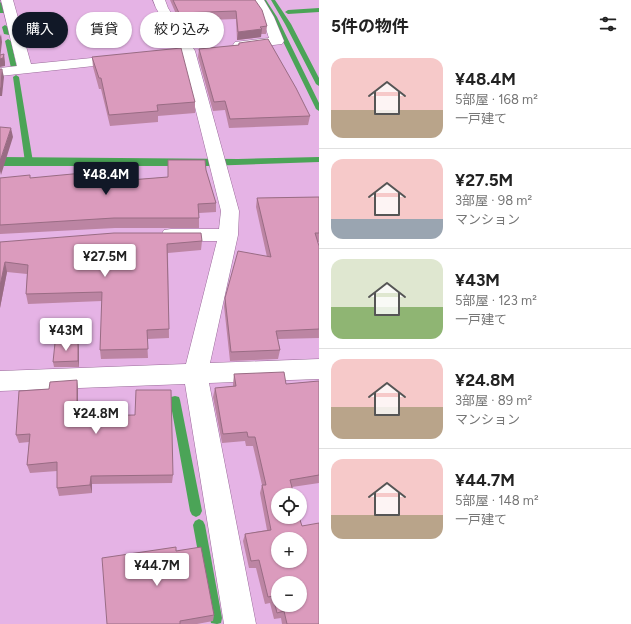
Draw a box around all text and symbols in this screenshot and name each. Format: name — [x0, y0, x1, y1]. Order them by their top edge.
chip: 購入 — [12, 12, 68, 48]
chip: 賃貸 — [76, 12, 132, 48]
chip: 絞り込み — [140, 12, 224, 48]
icon: filters — [597, 13, 619, 35]
text: 5件の物件 — [331, 16, 409, 36]
text: ¥48.4M — [455, 69, 516, 89]
icon: home — [363, 74, 411, 122]
text: 5部屋 · 168 m² — [455, 92, 538, 107]
text: 一戸建て — [455, 111, 507, 126]
pin: ¥48.4M — [73, 162, 139, 196]
text: ¥48.4M — [83, 167, 129, 182]
text: ¥27.5M — [455, 170, 513, 190]
icon: home — [363, 175, 411, 223]
text: 3部屋 · 98 m² — [455, 193, 532, 208]
text: マンション — [455, 212, 520, 227]
pin: ¥27.5M — [72, 244, 138, 278]
text: ¥27.5M — [83, 249, 127, 264]
text: ¥43M — [455, 270, 500, 290]
icon: home — [363, 275, 411, 323]
text: 5部屋 · 123 m² — [455, 293, 537, 308]
text: 一戸建て — [455, 312, 507, 327]
pin: ¥43M — [42, 318, 90, 352]
text: ¥43M — [49, 323, 83, 338]
text: ¥24.8M — [455, 370, 515, 390]
icon: home — [363, 375, 411, 423]
text: 3部屋 · 89 m² — [455, 393, 532, 408]
pin: ¥24.8M — [63, 401, 129, 435]
text: ¥24.8M — [73, 406, 119, 421]
text: マンション — [455, 412, 520, 427]
text: ¥44.7M — [455, 470, 515, 490]
icon: home — [363, 475, 411, 523]
map controls — [271, 488, 307, 612]
button: locate — [271, 488, 307, 524]
text: 5部屋 · 148 m² — [455, 493, 539, 508]
text: 一戸建て — [455, 512, 507, 527]
button: + — [271, 532, 307, 568]
pin: ¥44.7M — [124, 553, 190, 587]
text: ¥44.7M — [134, 558, 180, 573]
button: − — [271, 576, 307, 612]

